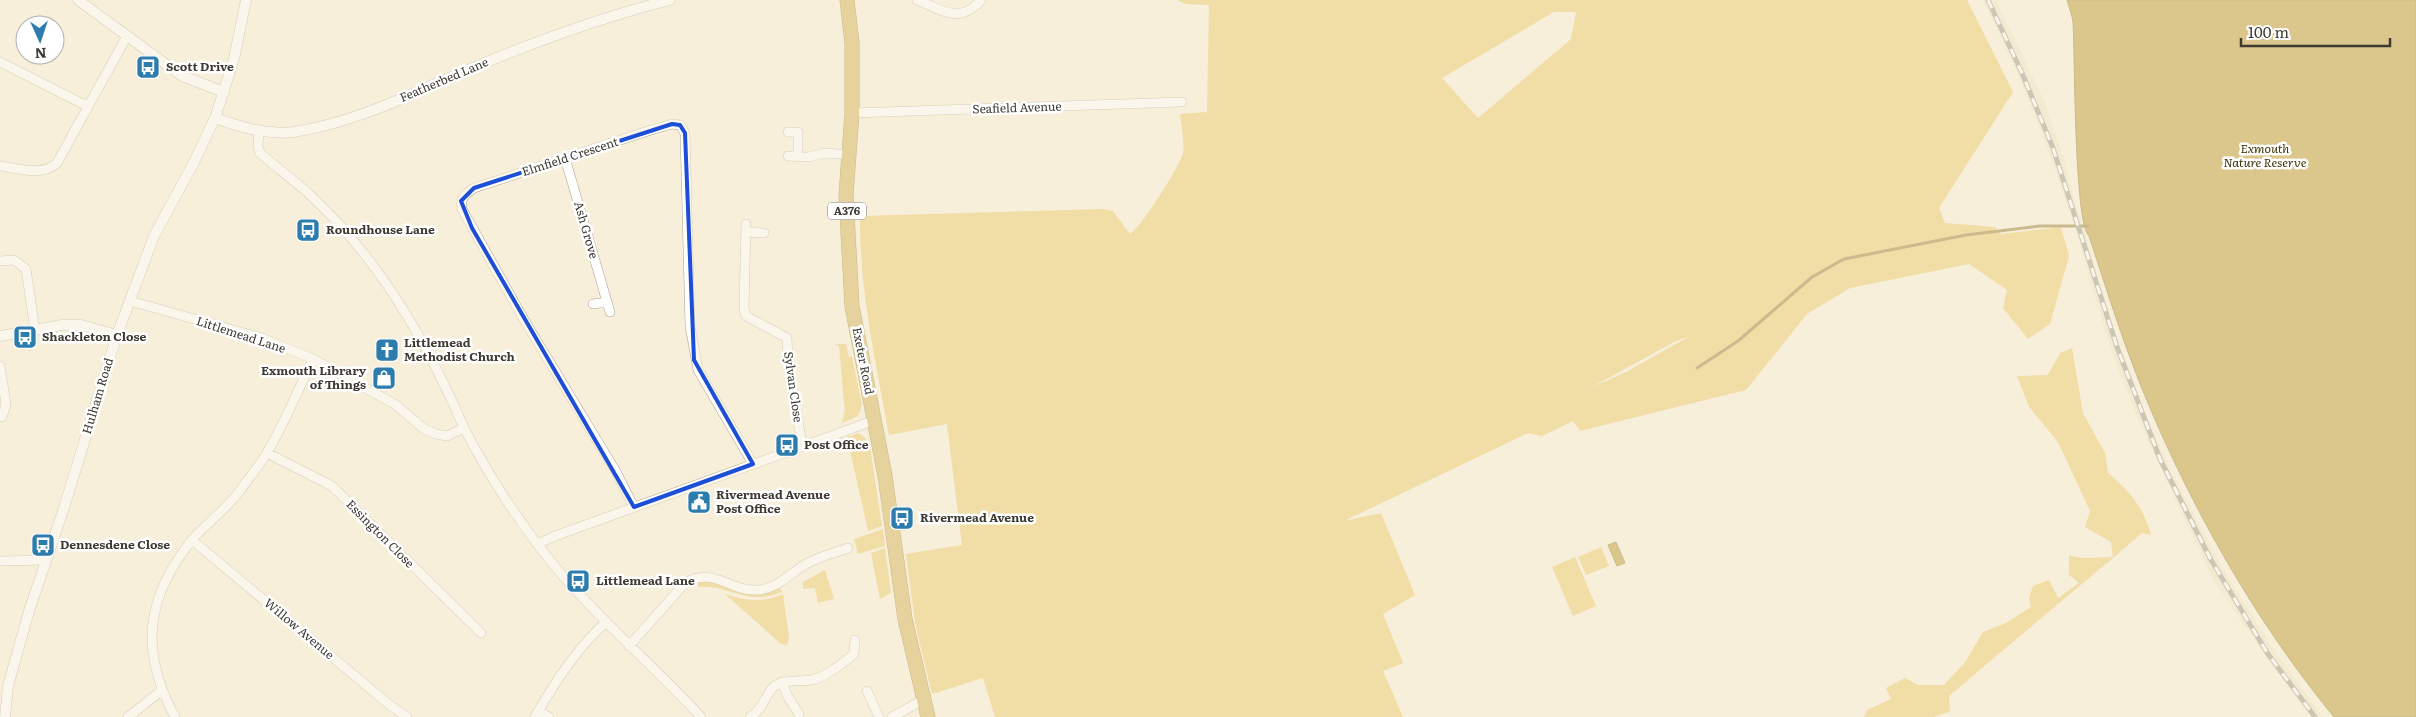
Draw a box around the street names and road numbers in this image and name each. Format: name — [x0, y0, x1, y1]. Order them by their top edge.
street label: Featherbed Lane — [396, 52, 491, 106]
street label: Seafield Avenue — [972, 96, 1062, 118]
street label: Elmfield Crescent — [519, 132, 620, 180]
street label: Ash Grove — [570, 199, 604, 261]
road number: A376 — [828, 202, 866, 220]
street label: Littlemead Lane — [194, 311, 288, 357]
street label: Exeter Road — [849, 326, 879, 397]
street label: Sylvan Close — [780, 350, 808, 423]
street label: Hulham Road — [77, 355, 117, 436]
street label: Essington Close — [343, 495, 419, 571]
street label: Willow Avenue — [261, 594, 339, 663]

